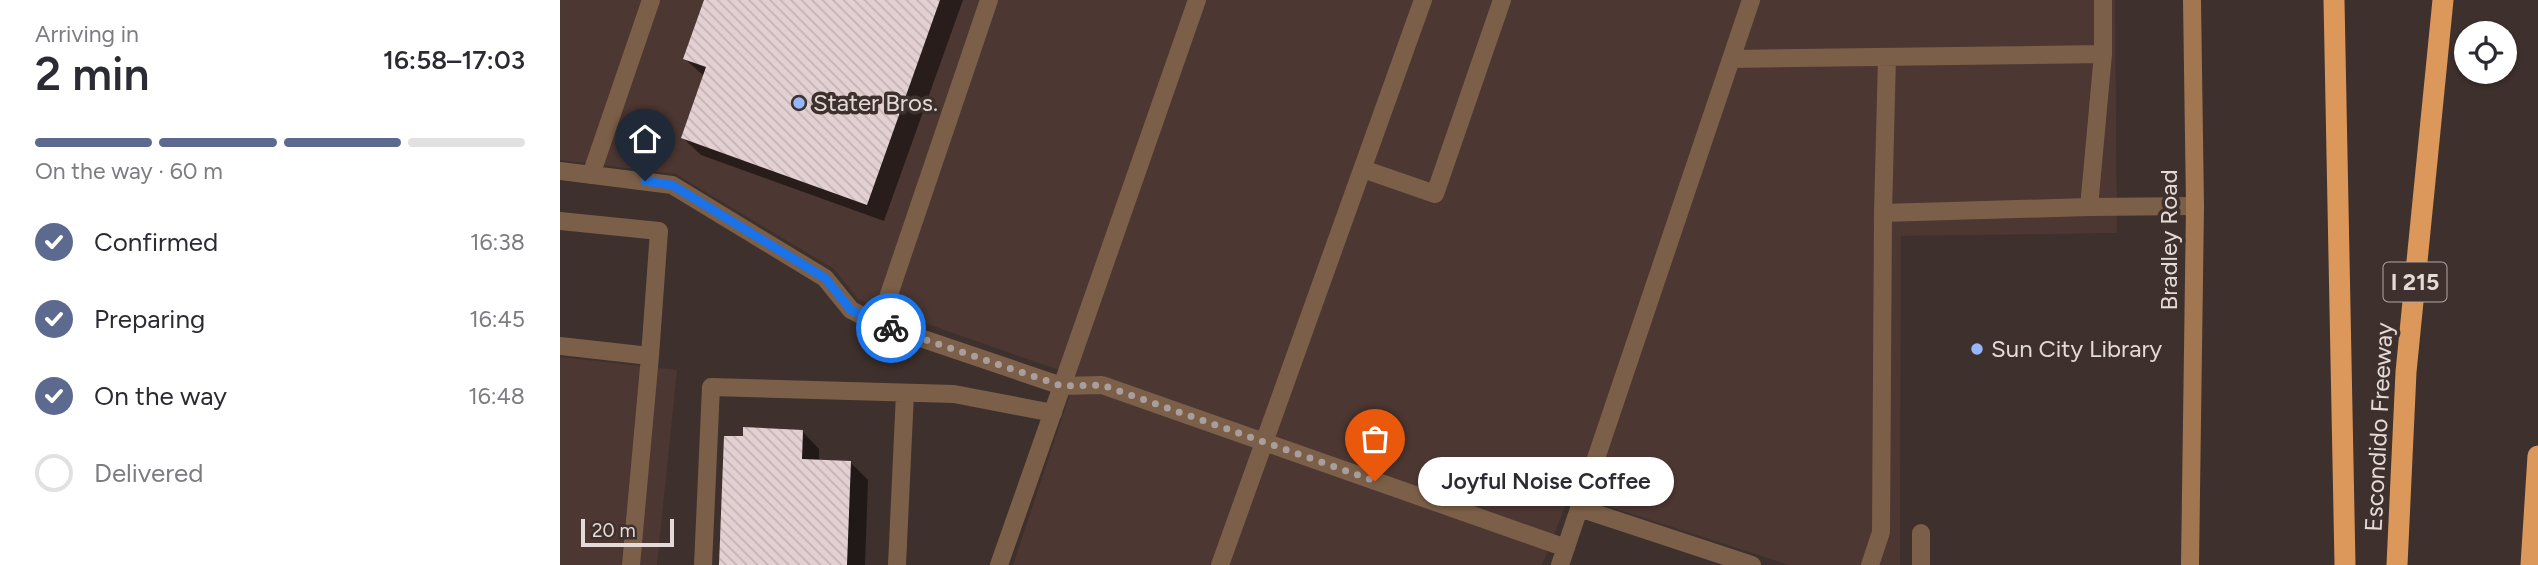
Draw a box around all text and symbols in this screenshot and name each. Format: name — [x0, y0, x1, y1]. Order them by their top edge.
text: Arriving in — [35, 20, 139, 48]
map controls — [2454, 21, 2517, 84]
button: locate — [2454, 21, 2517, 84]
text: 16:58–17:03 — [383, 44, 525, 76]
text: 2 min — [35, 46, 150, 102]
place label: Stater Bros. — [813, 88, 938, 117]
marker: Stater Bros. — [791, 95, 807, 111]
pin — [615, 109, 675, 181]
icon: home — [626, 120, 664, 158]
text: On the way · 60 m — [35, 157, 223, 185]
street label: Bradley Road — [2154, 170, 2183, 310]
icon: check — [35, 223, 73, 261]
text: Confirmed — [94, 226, 218, 258]
text: 16:38 — [470, 228, 525, 256]
road number: I 215 — [2384, 262, 2446, 302]
courier — [856, 293, 926, 363]
icon: check — [35, 300, 73, 338]
text: Preparing — [94, 303, 205, 335]
text: 16:45 — [469, 305, 525, 333]
icon: bike — [872, 309, 910, 347]
street label: Escondido Freeway — [2359, 321, 2398, 532]
place label: Sun City Library — [1991, 334, 2163, 363]
marker: Sun City Library — [1969, 341, 1985, 357]
icon: check — [35, 377, 73, 415]
text: On the way — [94, 380, 227, 412]
text: 16:48 — [468, 382, 525, 410]
pin — [1345, 409, 1405, 481]
icon: bag — [1356, 420, 1394, 458]
callout: Joyful Noise Coffee — [1417, 456, 1672, 505]
text: Delivered — [94, 457, 203, 489]
text: Joyful Noise Coffee — [1441, 467, 1651, 495]
scale bar — [581, 516, 674, 548]
text: 20 m — [592, 519, 636, 542]

